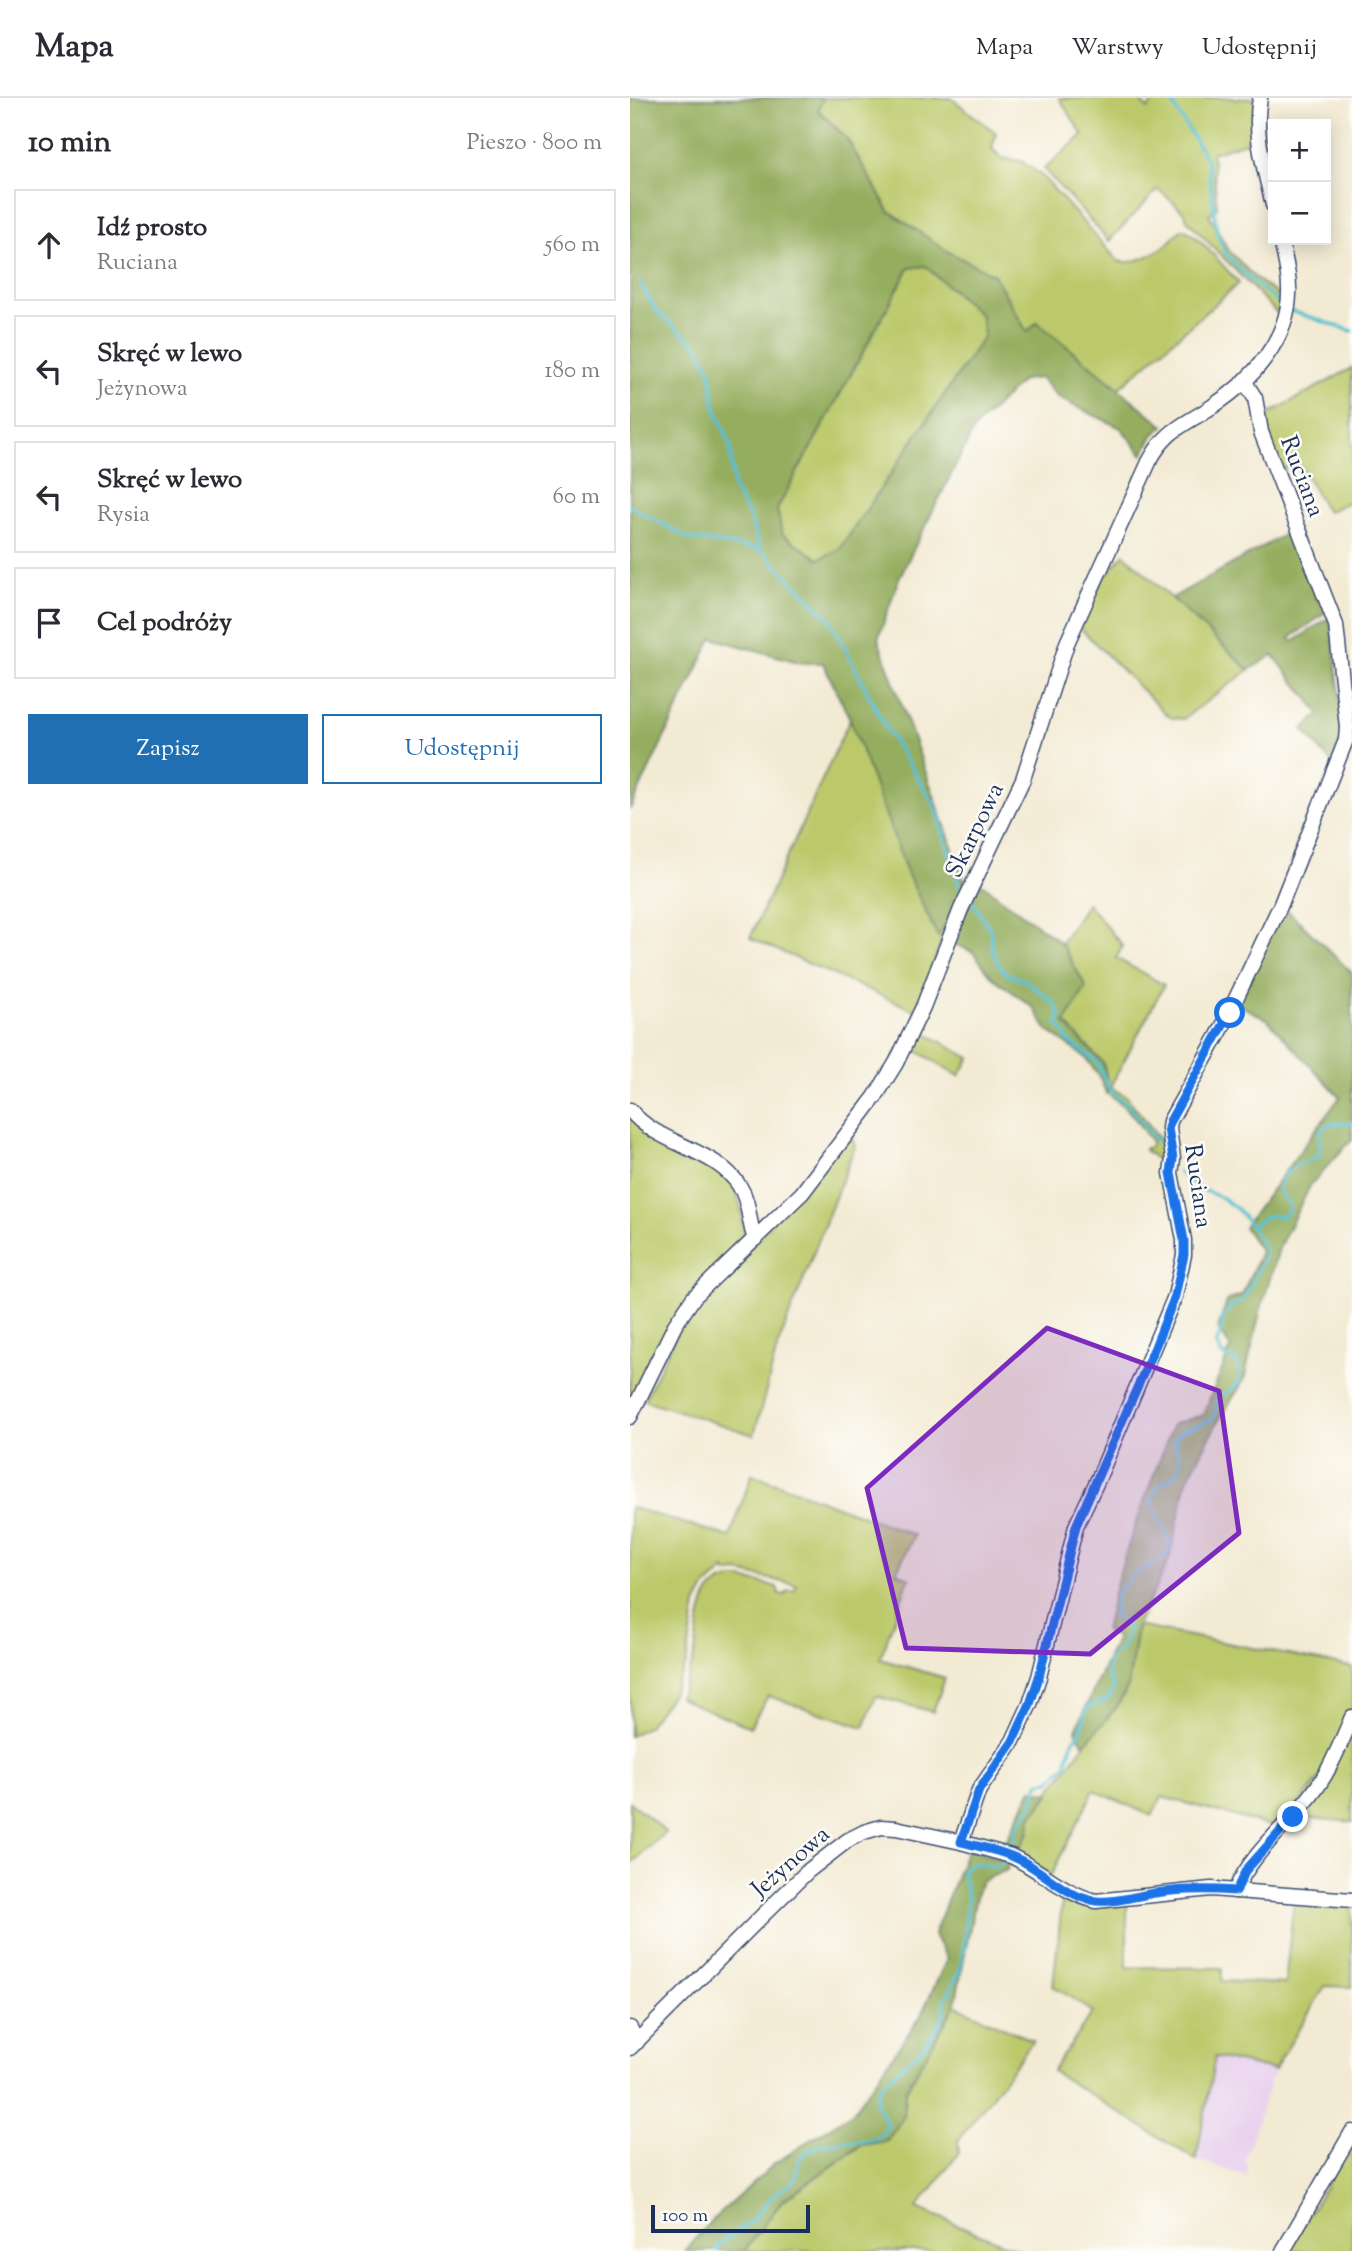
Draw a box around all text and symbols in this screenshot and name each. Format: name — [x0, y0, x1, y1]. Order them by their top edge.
text: Mapa — [35, 24, 114, 72]
text: Mapa — [976, 31, 1033, 65]
text: Warstwy — [1071, 31, 1164, 65]
text: Udostępnij — [1202, 31, 1317, 65]
map controls — [1268, 119, 1331, 245]
button: + — [1268, 119, 1331, 182]
text: 10 min — [28, 122, 111, 165]
text: Pieszo · 800 m — [467, 127, 602, 160]
button: − — [1268, 182, 1331, 245]
text: Idź prosto — [97, 210, 207, 247]
icon: ahead — [30, 226, 68, 264]
text: 560 m — [545, 229, 600, 262]
text: Ruciana — [97, 247, 178, 280]
text: Skręć w lewo — [97, 336, 242, 373]
icon: left — [30, 352, 68, 390]
text: 180 m — [545, 355, 600, 388]
text: Jeżynowa — [97, 373, 188, 406]
street label: Ruciana — [1270, 431, 1332, 522]
text: Skręć w lewo — [97, 462, 242, 499]
icon: left — [30, 478, 68, 516]
text: 60 m — [552, 481, 600, 514]
text: Rysia — [97, 499, 150, 532]
icon: arrive — [30, 604, 68, 642]
text: Cel podróży — [97, 605, 232, 642]
button: Zapisz — [28, 714, 308, 784]
button: Udostępnij — [322, 714, 602, 784]
street label: Skarpowa — [938, 778, 1013, 884]
route start — [1214, 997, 1245, 1028]
street label: Ruciana — [1174, 1142, 1220, 1230]
route end — [1277, 1801, 1308, 1832]
street label: Jeżynowa — [743, 1819, 838, 1908]
scale bar — [651, 2202, 810, 2234]
text: 100 m — [662, 2203, 708, 2230]

